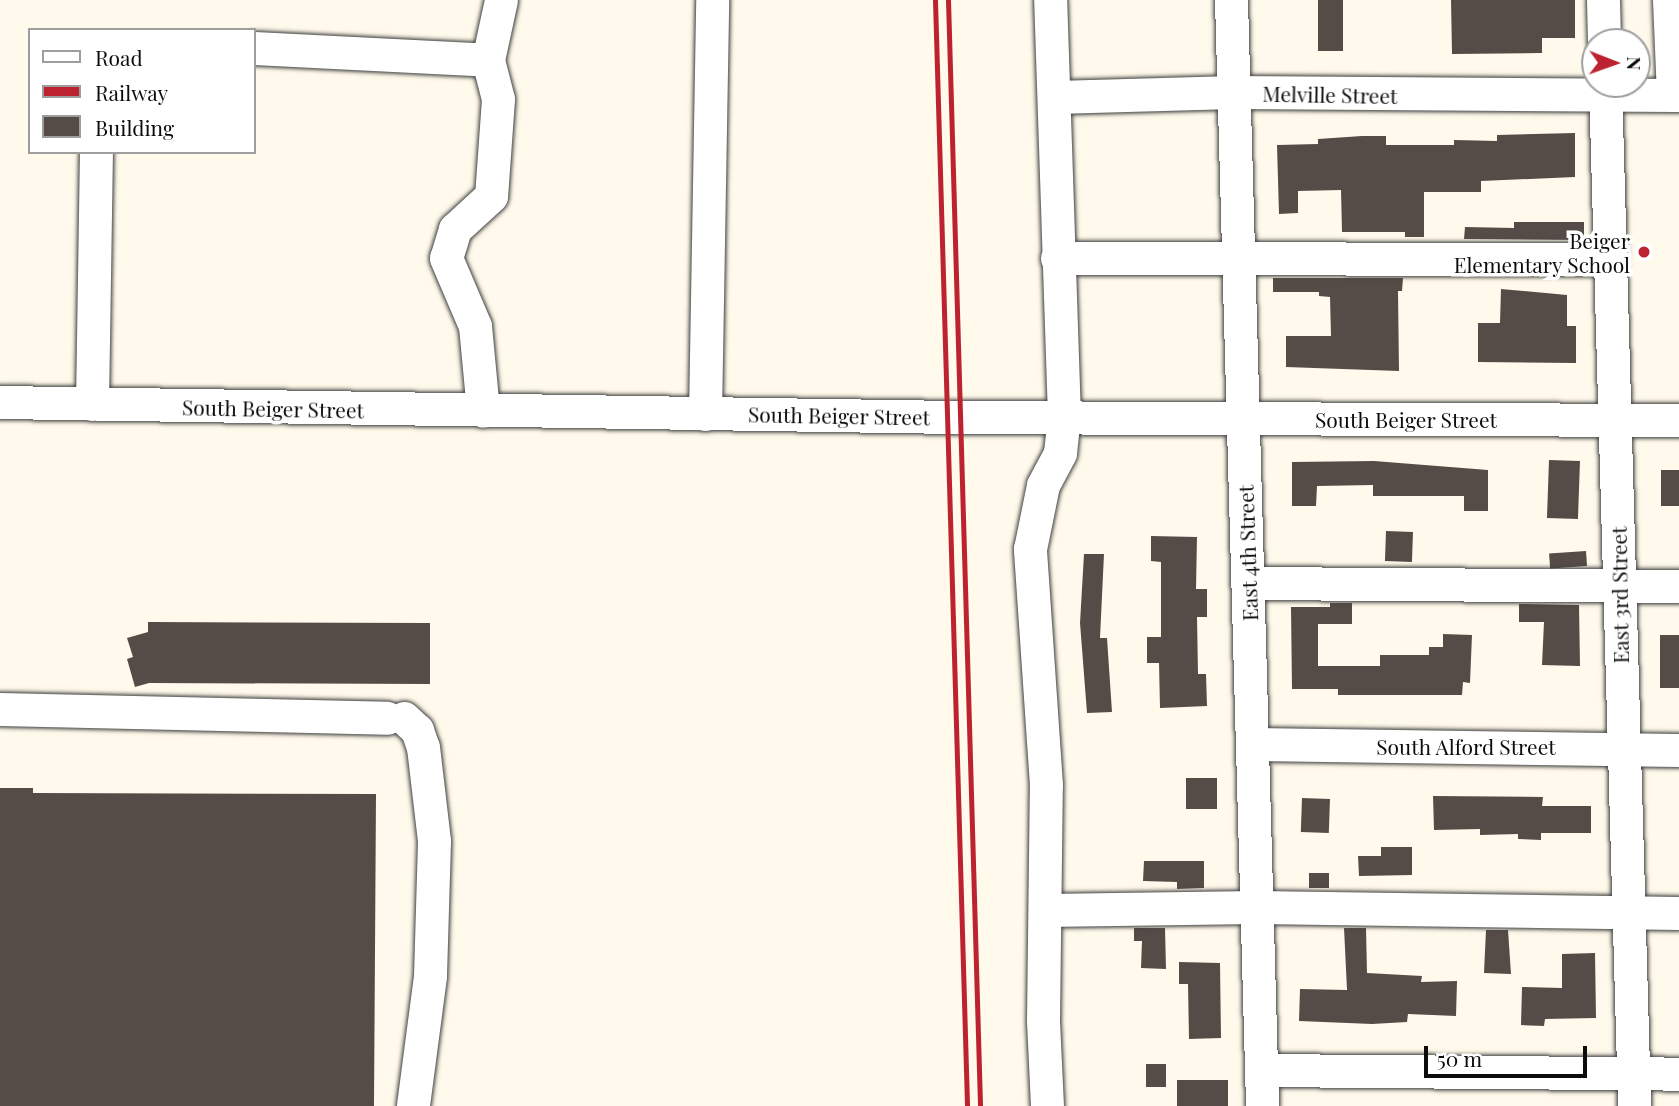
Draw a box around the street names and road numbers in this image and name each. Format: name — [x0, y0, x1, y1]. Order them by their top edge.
street label: Melville Street — [1262, 80, 1398, 108]
street label: South Beiger Street — [182, 394, 364, 422]
street label: South Beiger Street — [748, 401, 930, 429]
street label: South Beiger Street — [1315, 406, 1497, 432]
street label: East 4th Street — [1232, 484, 1262, 622]
street label: East 3rd Street — [1605, 526, 1633, 664]
street label: South Alford Street — [1376, 733, 1556, 759]

